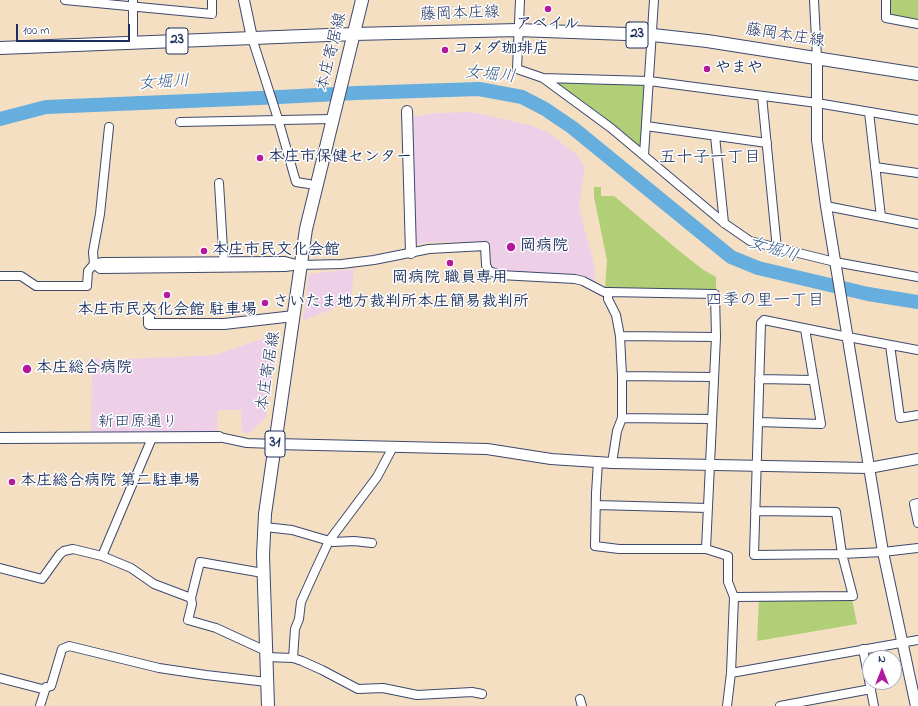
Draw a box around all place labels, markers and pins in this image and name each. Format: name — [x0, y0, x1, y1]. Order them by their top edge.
marker: アベイル — [543, 4, 553, 14]
place label: アベイル — [516, 15, 580, 35]
place label: コメダ珈琲店 — [453, 40, 549, 60]
marker: コメダ珈琲店 — [440, 45, 450, 55]
place label: やまや — [715, 59, 763, 79]
marker: やまや — [702, 64, 712, 74]
place label: 本庄市保健センター — [268, 148, 412, 168]
marker: 本庄市保健センター — [255, 153, 265, 163]
place label: 岡病院 — [520, 237, 568, 257]
place label: 本庄市民文化会館 — [212, 241, 340, 261]
marker: 岡病院 — [505, 241, 517, 253]
marker: 本庄市民文化会館 — [199, 246, 209, 256]
marker: 岡病院 職員専用 — [445, 258, 455, 268]
place label: 岡病院 職員専用 — [392, 269, 508, 289]
marker: 本庄市民文化会館 駐車場 — [162, 290, 172, 300]
place label: さいたま地方裁判所本庄簡易裁判所 — [273, 293, 529, 313]
marker: さいたま地方裁判所本庄簡易裁判所 — [260, 298, 270, 308]
place label: 本庄市民文化会館 駐車場 — [77, 301, 257, 321]
place label: 本庄総合病院 — [36, 359, 132, 379]
marker: 本庄総合病院 — [21, 363, 33, 375]
place label: 本庄総合病院 第二駐車場 — [20, 472, 200, 492]
marker: 本庄総合病院 第二駐車場 — [7, 477, 17, 487]

